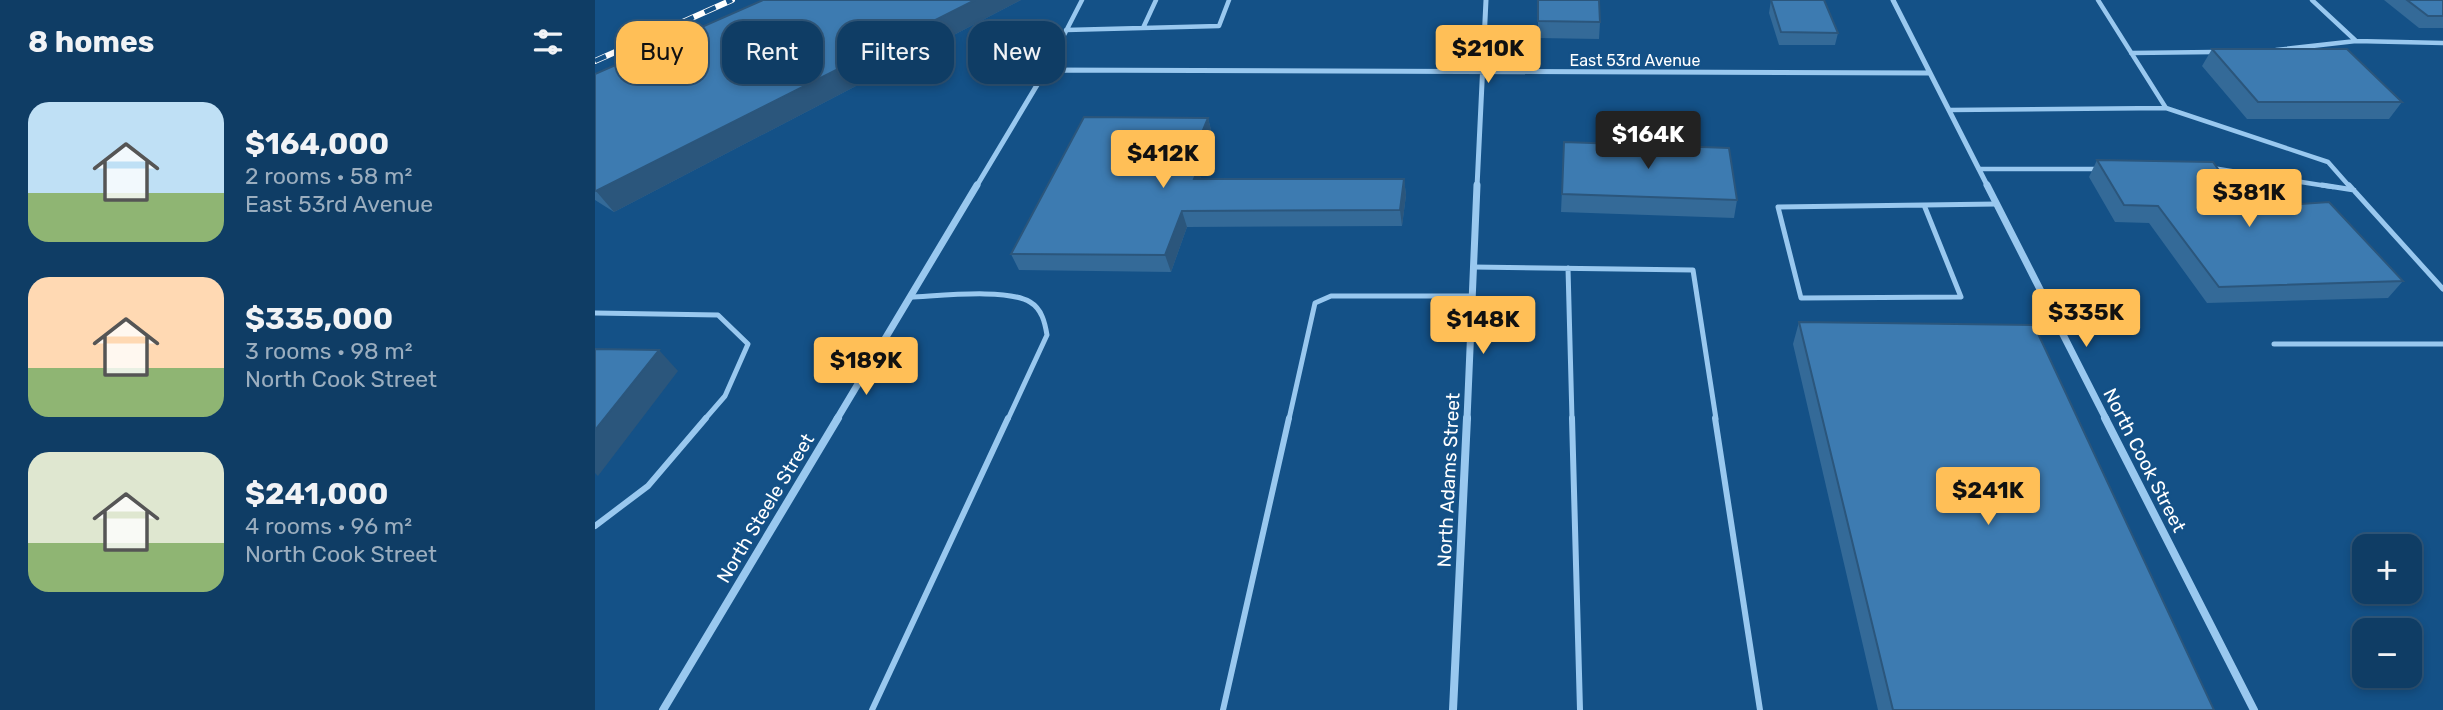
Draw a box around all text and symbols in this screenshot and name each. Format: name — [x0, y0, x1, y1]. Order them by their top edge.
chip: Buy — [616, 21, 708, 84]
chip: Rent — [722, 21, 823, 84]
chip: Filters — [837, 21, 954, 84]
chip: New — [968, 21, 1065, 84]
icon: filters — [529, 23, 567, 61]
text: 8 homes — [28, 24, 154, 60]
pin: $210K — [1439, 25, 1537, 85]
text: $210K — [1452, 34, 1524, 62]
street label: East 53rd Avenue — [1570, 51, 1701, 70]
pin: $164K — [1599, 111, 1697, 171]
text: $164K — [1612, 120, 1684, 148]
text: $164,000 — [245, 126, 389, 162]
icon: home — [84, 130, 168, 214]
pin: $412K — [1114, 130, 1212, 190]
text: $412K — [1127, 139, 1199, 167]
text: 2 rooms · 58 m² — [245, 162, 412, 190]
pin: $381K — [2200, 170, 2298, 229]
text: $381K — [2213, 178, 2285, 206]
text: East 53rd Avenue — [245, 190, 433, 218]
pin: $335K — [2037, 290, 2135, 349]
pin: $148K — [1434, 296, 1532, 356]
text: $335K — [2048, 298, 2124, 326]
text: $335,000 — [245, 301, 393, 337]
icon: home — [84, 305, 168, 389]
text: $148K — [1446, 305, 1520, 333]
text: 3 rooms · 98 m² — [245, 337, 413, 365]
pin: $189K — [817, 338, 915, 397]
text: $189K — [830, 346, 902, 374]
text: North Cook Street — [245, 365, 437, 393]
street label: North Cook Street — [2098, 384, 2191, 537]
street label: North Adams Street — [1432, 391, 1465, 568]
street label: North Steele Street — [712, 429, 819, 587]
pin: $241K — [1939, 468, 2037, 527]
text: $241,000 — [245, 476, 388, 512]
text: $241K — [1952, 476, 2024, 504]
icon: home — [84, 480, 168, 564]
text: 4 rooms · 96 m² — [245, 512, 412, 540]
map controls — [2352, 534, 2422, 688]
button: + — [2352, 534, 2422, 604]
text: North Cook Street — [245, 540, 437, 568]
button: − — [2352, 618, 2422, 688]

